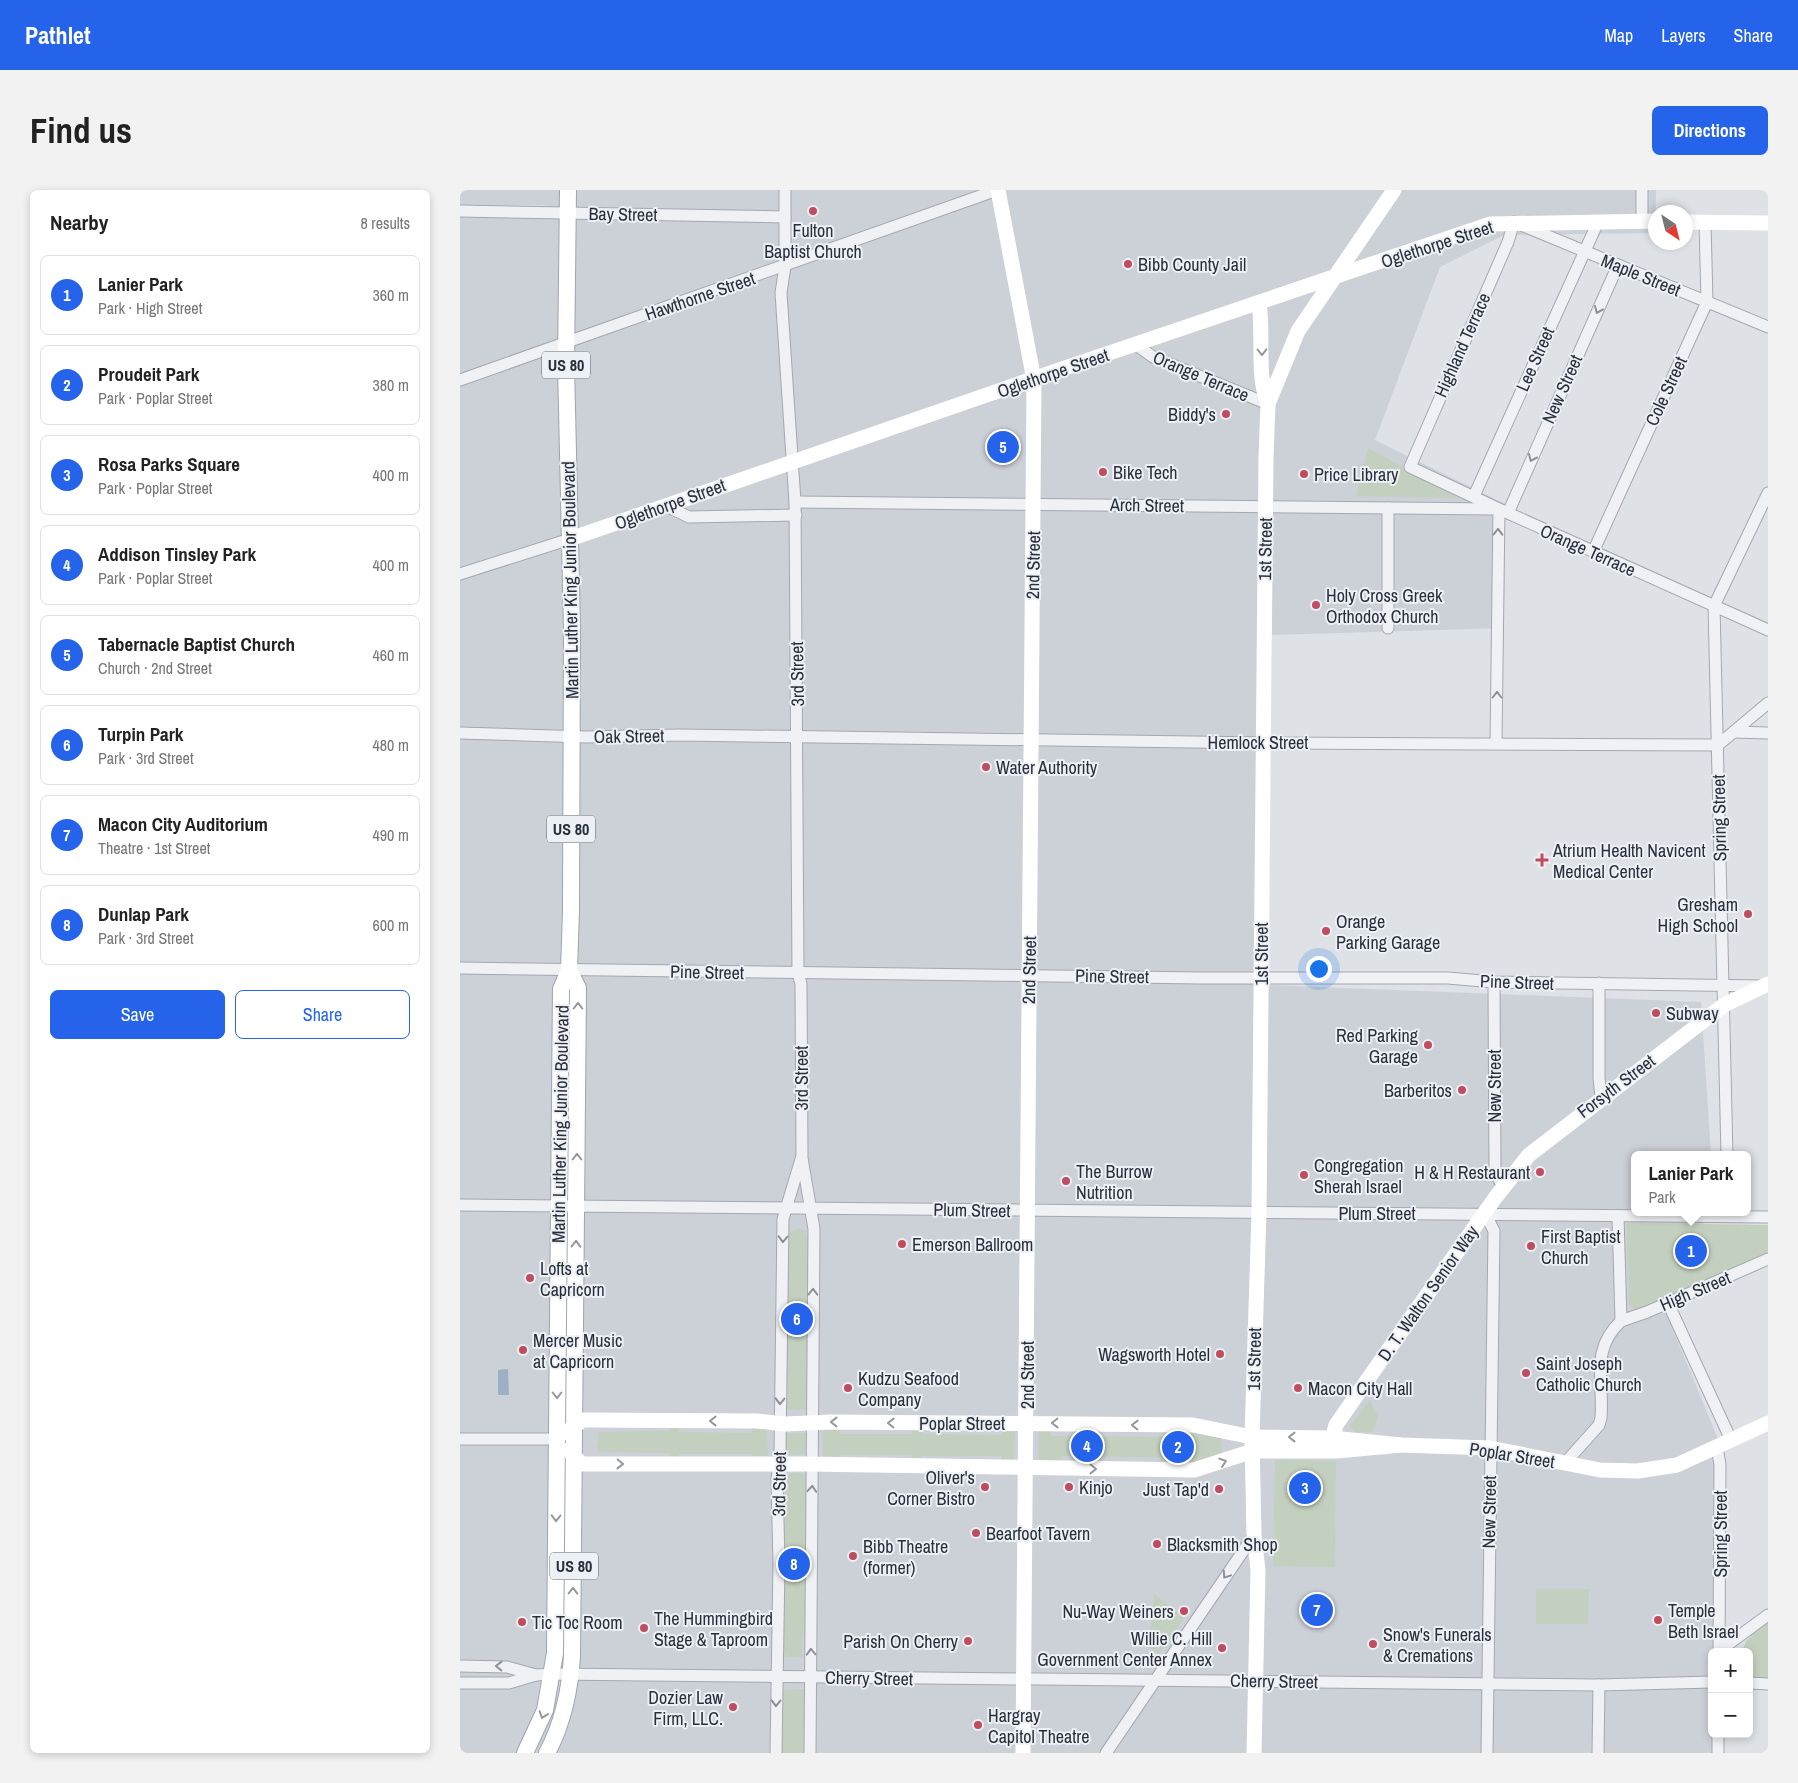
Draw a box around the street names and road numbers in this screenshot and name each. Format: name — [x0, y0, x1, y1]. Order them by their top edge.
street label: Bay Street — [588, 201, 658, 227]
street label: Oglethorpe Street — [1378, 214, 1496, 274]
street label: Maple Street — [1598, 248, 1684, 302]
street label: Hawthorne Street — [642, 265, 758, 327]
street label: Highland Terrace — [1428, 289, 1496, 401]
street label: Lee Street — [1510, 323, 1560, 395]
street label: Oglethorpe Street — [994, 342, 1112, 404]
street label: Orange Terrace — [1149, 345, 1253, 407]
street label: New Street — [1536, 351, 1588, 427]
road number: US 80 — [542, 352, 590, 378]
street label: Cole Street — [1639, 352, 1693, 430]
street label: Martin Luther King Junior Boulevard — [555, 461, 585, 699]
street label: Oglethorpe Street — [611, 472, 729, 536]
street label: Arch Street — [1109, 492, 1184, 518]
street label: 1st Street — [1252, 517, 1278, 581]
street label: Orange Terrace — [1536, 518, 1640, 582]
street label: 2nd Street — [1020, 531, 1046, 599]
street label: 3rd Street — [784, 641, 810, 707]
street label: Oak Street — [594, 723, 664, 749]
street label: Hemlock Street — [1208, 730, 1308, 755]
street label: Spring Street — [1706, 774, 1732, 862]
road number: US 80 — [547, 816, 595, 842]
street label: 1st Street — [1249, 922, 1274, 986]
street label: 2nd Street — [1016, 936, 1042, 1004]
street label: Pine Street — [670, 959, 744, 985]
street label: Pine Street — [1075, 963, 1149, 989]
street label: Pine Street — [1480, 968, 1554, 996]
street label: Martin Luther King Junior Boulevard — [545, 1005, 575, 1243]
street label: 3rd Street — [789, 1046, 814, 1110]
street label: Forsyth Street — [1572, 1048, 1660, 1124]
street label: New Street — [1482, 1049, 1507, 1123]
street label: Plum Street — [933, 1197, 1011, 1223]
street label: Plum Street — [1338, 1201, 1416, 1226]
street label: D. T. Walton Senior Way — [1372, 1220, 1485, 1366]
street label: High Street — [1656, 1265, 1734, 1317]
street label: 1st Street — [1241, 1327, 1267, 1391]
street label: 2nd Street — [1015, 1341, 1040, 1409]
street label: Poplar Street — [919, 1411, 1005, 1436]
street label: Poplar Street — [1467, 1436, 1557, 1474]
street label: 3rd Street — [766, 1451, 792, 1517]
street label: New Street — [1476, 1475, 1502, 1549]
street label: Spring Street — [1708, 1491, 1733, 1577]
road number: US 80 — [550, 1552, 598, 1580]
street label: Cherry Street — [825, 1665, 913, 1691]
street label: Cherry Street — [1230, 1668, 1318, 1694]

